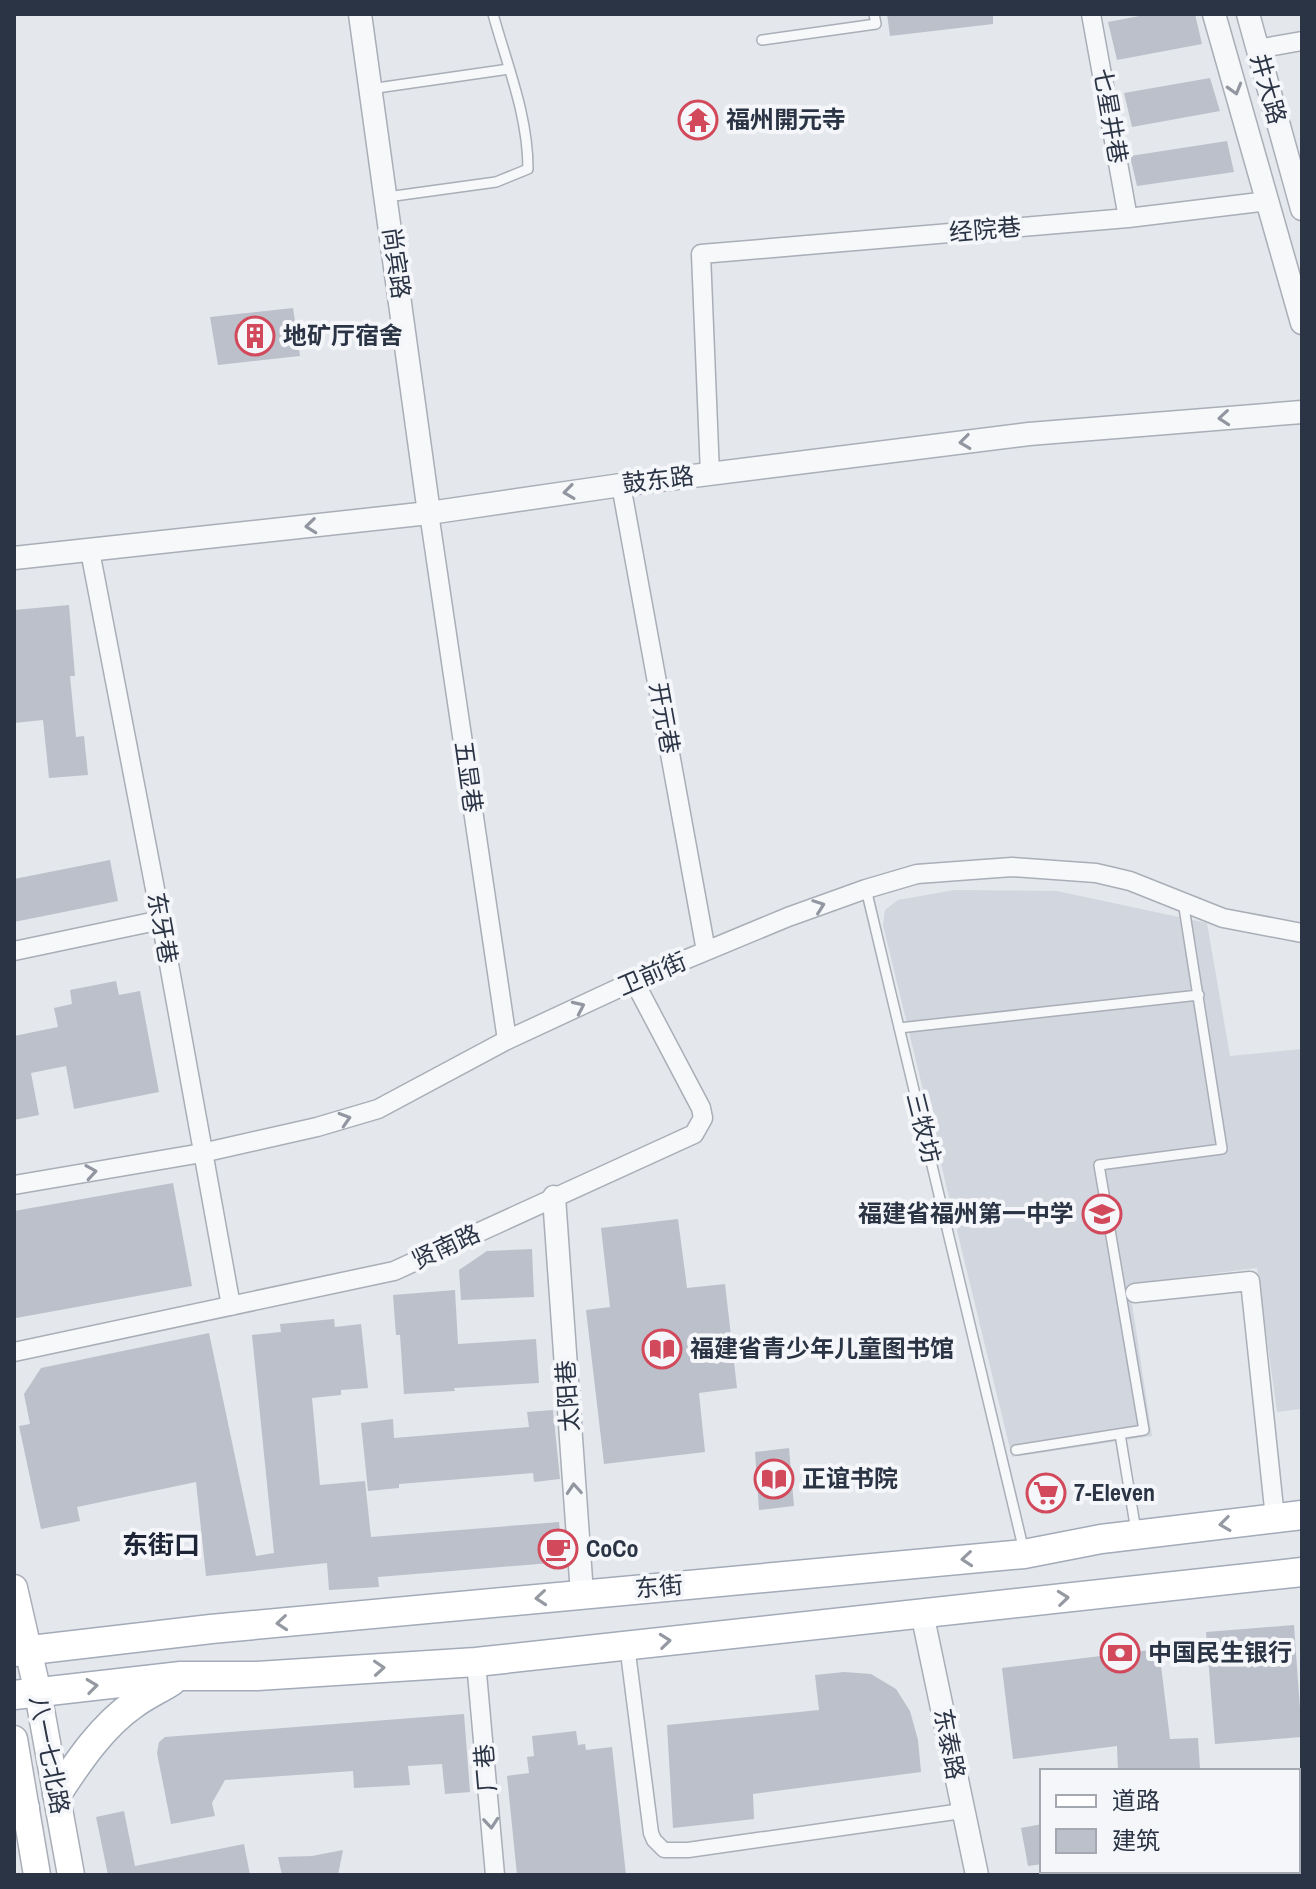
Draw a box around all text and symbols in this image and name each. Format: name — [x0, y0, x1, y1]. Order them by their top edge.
street label: 井大路 — [1244, 50, 1294, 128]
street label: 七星井巷 — [1087, 66, 1135, 166]
one-way arrow — [1226, 81, 1242, 95]
temple icon: 福州開元寺 — [677, 99, 719, 141]
place label: 福州開元寺 — [726, 103, 846, 135]
street label: 经院巷 — [948, 210, 1022, 248]
street label: 尚宾路 — [376, 225, 418, 301]
building icon: 地矿厅宿舍 — [234, 315, 276, 357]
place label: 地矿厅宿舍 — [283, 319, 403, 351]
one-way arrow — [1217, 409, 1230, 426]
one-way arrow — [958, 433, 971, 450]
street label: 鼓东路 — [620, 459, 696, 499]
one-way arrow — [562, 483, 575, 500]
one-way arrow — [304, 517, 318, 534]
street label: 开元巷 — [643, 680, 687, 756]
street label: 五显巷 — [448, 739, 490, 815]
street label: 东牙巷 — [141, 890, 185, 966]
one-way arrow — [811, 899, 825, 916]
street label: 卫前街 — [612, 944, 691, 1002]
one-way arrow — [571, 1001, 585, 1017]
street label: 三牧坊 — [900, 1089, 948, 1167]
one-way arrow — [338, 1112, 352, 1128]
one-way arrow — [84, 1164, 98, 1181]
school or university icon: 福建省福州第一中学 — [1081, 1193, 1123, 1235]
place label: 福建省福州第一中学 — [858, 1197, 1074, 1229]
street label: 贤南路 — [406, 1216, 485, 1276]
library icon: 福建省青少年儿童图书馆 — [641, 1328, 683, 1370]
place label: 福建省青少年儿童图书馆 — [690, 1332, 954, 1364]
street label: 太阳巷 — [549, 1359, 585, 1433]
library icon: 正谊书院 — [753, 1458, 795, 1500]
place label: 正谊书院 — [802, 1462, 898, 1494]
supermarket icon: 7-Eleven — [1025, 1472, 1067, 1514]
place label: 7-Eleven — [1074, 1476, 1155, 1508]
one-way arrow — [566, 1482, 583, 1495]
one-way arrow — [1218, 1515, 1231, 1532]
district label: 东街口 — [122, 1527, 200, 1562]
cafe icon: CoCo — [537, 1528, 579, 1570]
place label: CoCo — [586, 1532, 638, 1564]
one-way arrow — [960, 1550, 973, 1567]
street label: 东街 — [634, 1568, 684, 1604]
one-way arrow — [1056, 1589, 1069, 1606]
one-way arrow — [534, 1590, 547, 1607]
one-way arrow — [275, 1614, 288, 1631]
one-way arrow — [659, 1632, 672, 1649]
bank icon: 中国民生银行 — [1099, 1632, 1141, 1674]
place label: 中国民生银行 — [1148, 1636, 1292, 1668]
one-way arrow — [373, 1660, 386, 1677]
one-way arrow — [85, 1678, 98, 1695]
street label: 八一七北路 — [23, 1693, 77, 1817]
street label: 东泰路 — [927, 1705, 973, 1782]
street label: 厂巷 — [467, 1743, 503, 1793]
legend — [1040, 1769, 1300, 1873]
text: 道路 — [1112, 1784, 1160, 1816]
one-way arrow — [482, 1817, 499, 1830]
text: 建筑 — [1112, 1824, 1160, 1856]

